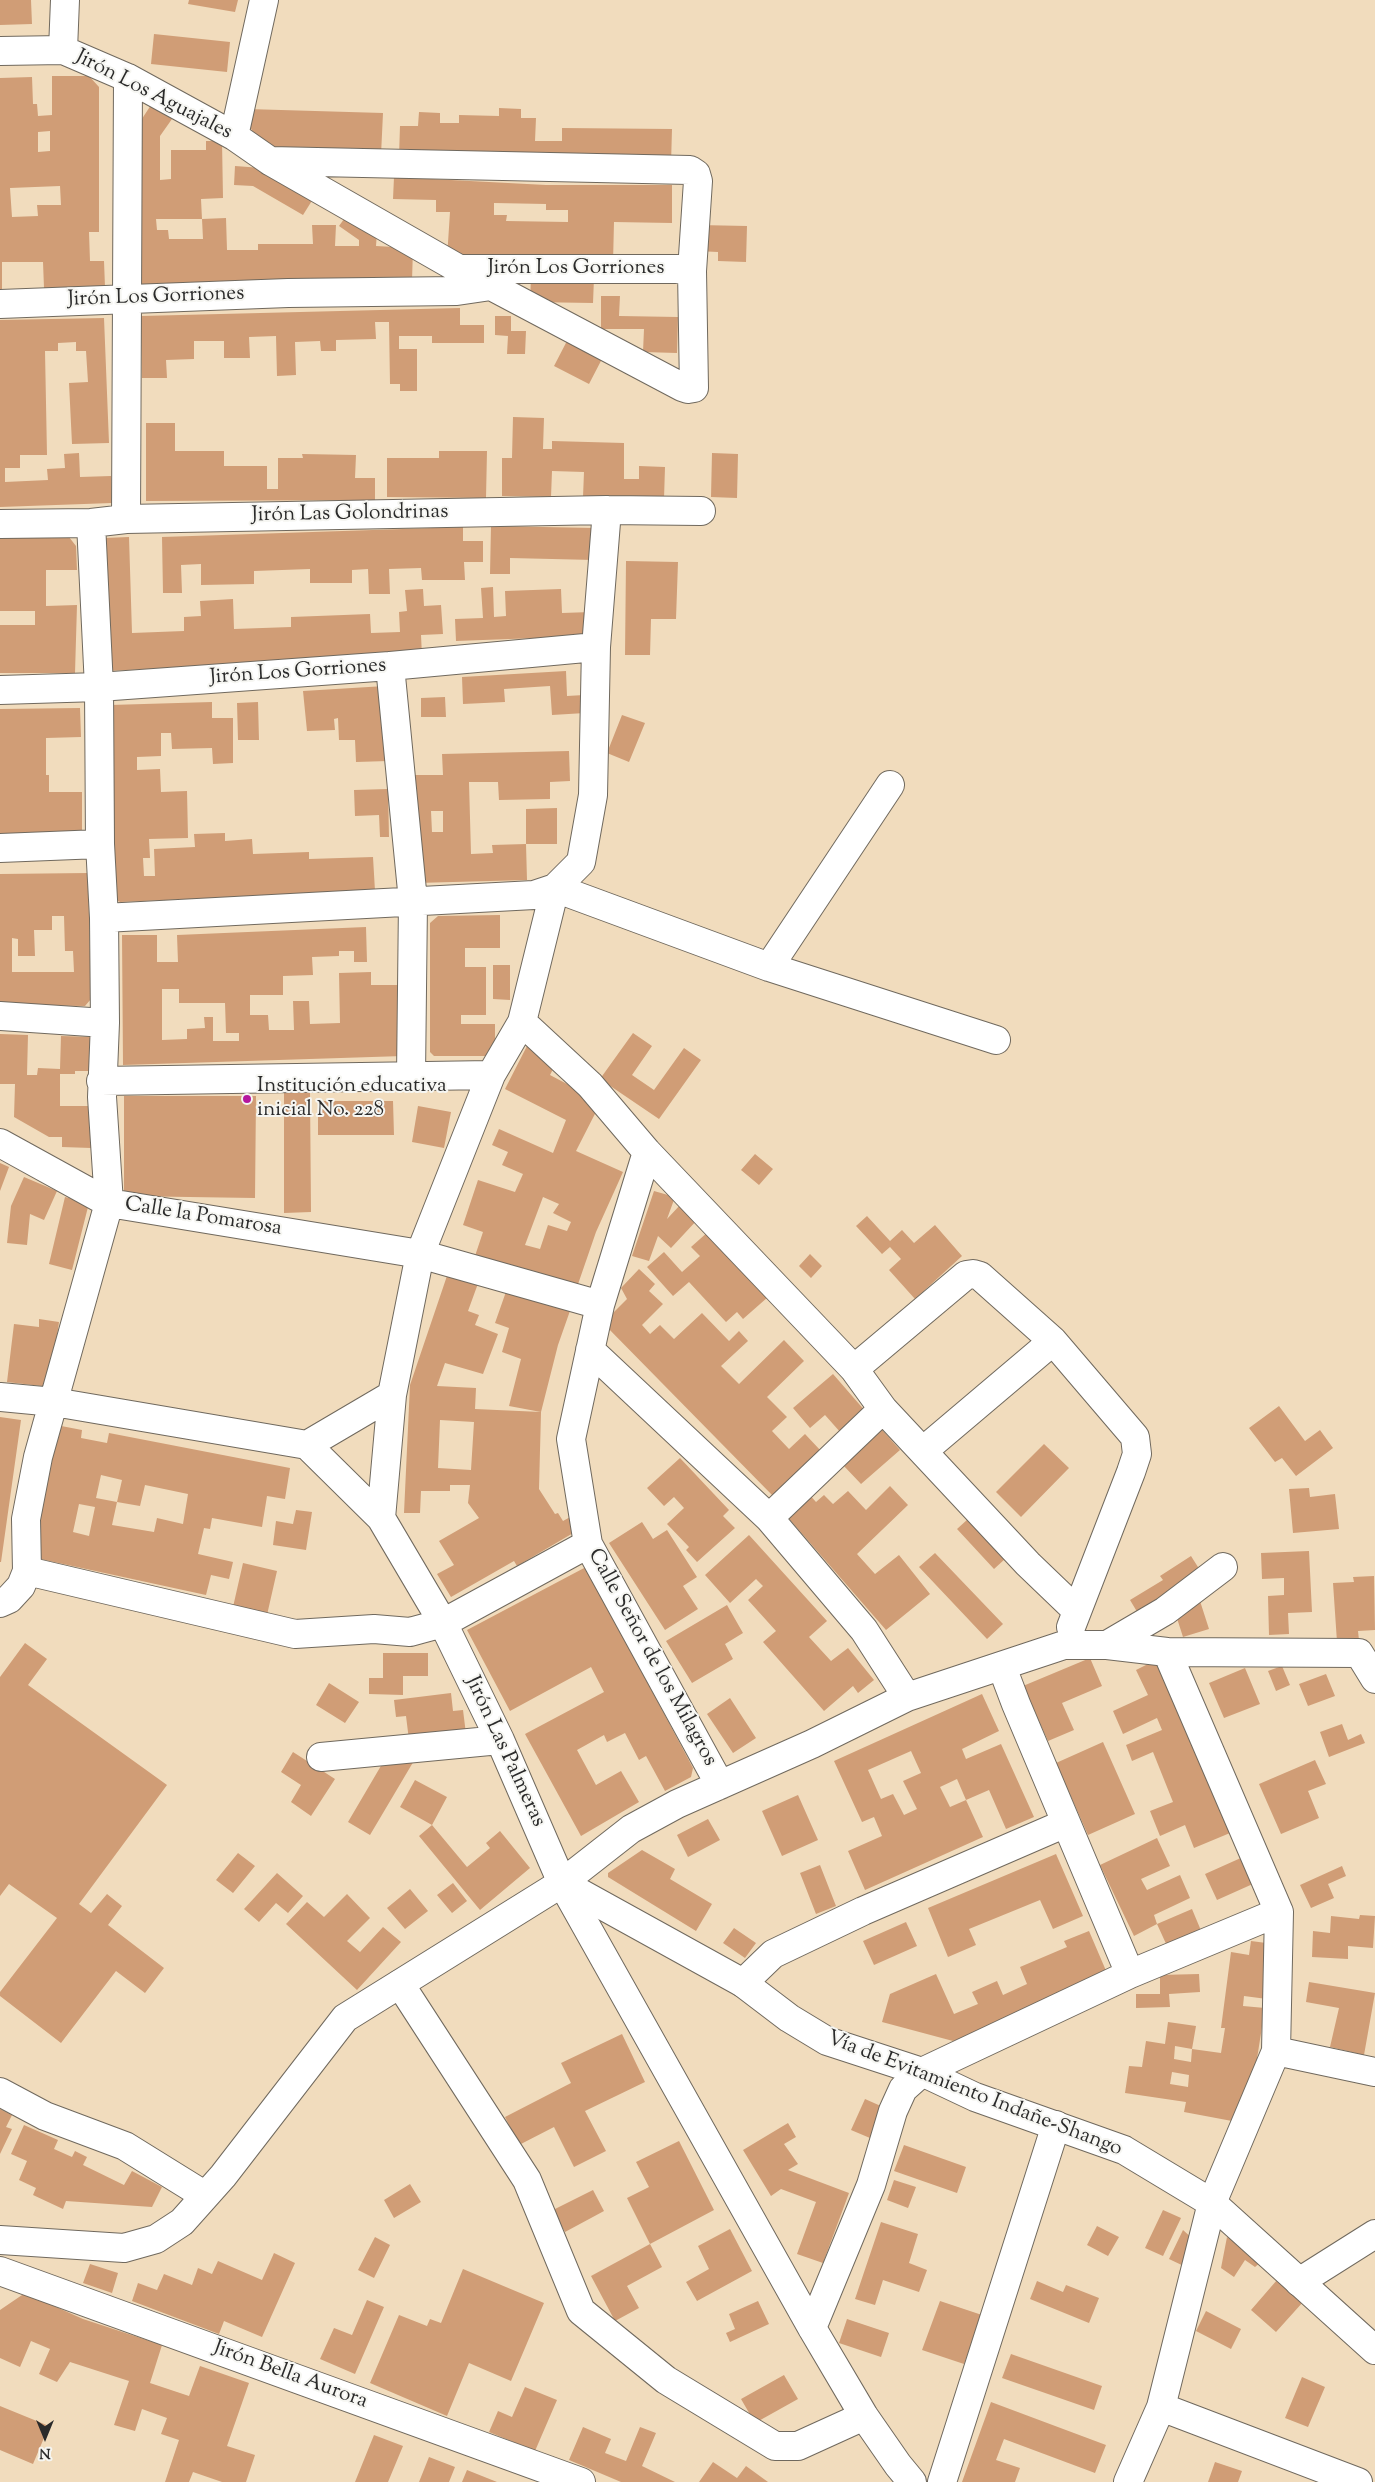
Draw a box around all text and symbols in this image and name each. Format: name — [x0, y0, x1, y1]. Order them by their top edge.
street label: Jirón Los Aguajales — [70, 46, 236, 146]
street label: Jirón Los Gorriones — [487, 256, 665, 282]
street label: Jirón Los Gorriones — [67, 282, 245, 314]
street label: Jirón Las Golondrinas — [251, 501, 449, 529]
street label: Jirón Los Gorriones — [209, 654, 387, 692]
place label: Institución educativa inicial No. 228 — [257, 1074, 447, 1124]
marker: Institución educativa inicial No. 228 — [241, 1093, 253, 1105]
street label: Calle la Pomarosa — [123, 1193, 283, 1243]
street label: Calle Señor de los Milagros — [581, 1545, 721, 1771]
street label: Jirón Las Palmeras — [458, 1673, 550, 1831]
street label: Vía de Evitamiento Indañe-Shango — [823, 2027, 1125, 2163]
street label: Jirón Bella Aurora — [209, 2336, 371, 2416]
north arrow — [20, 2412, 70, 2462]
text: N — [39, 2442, 51, 2462]

